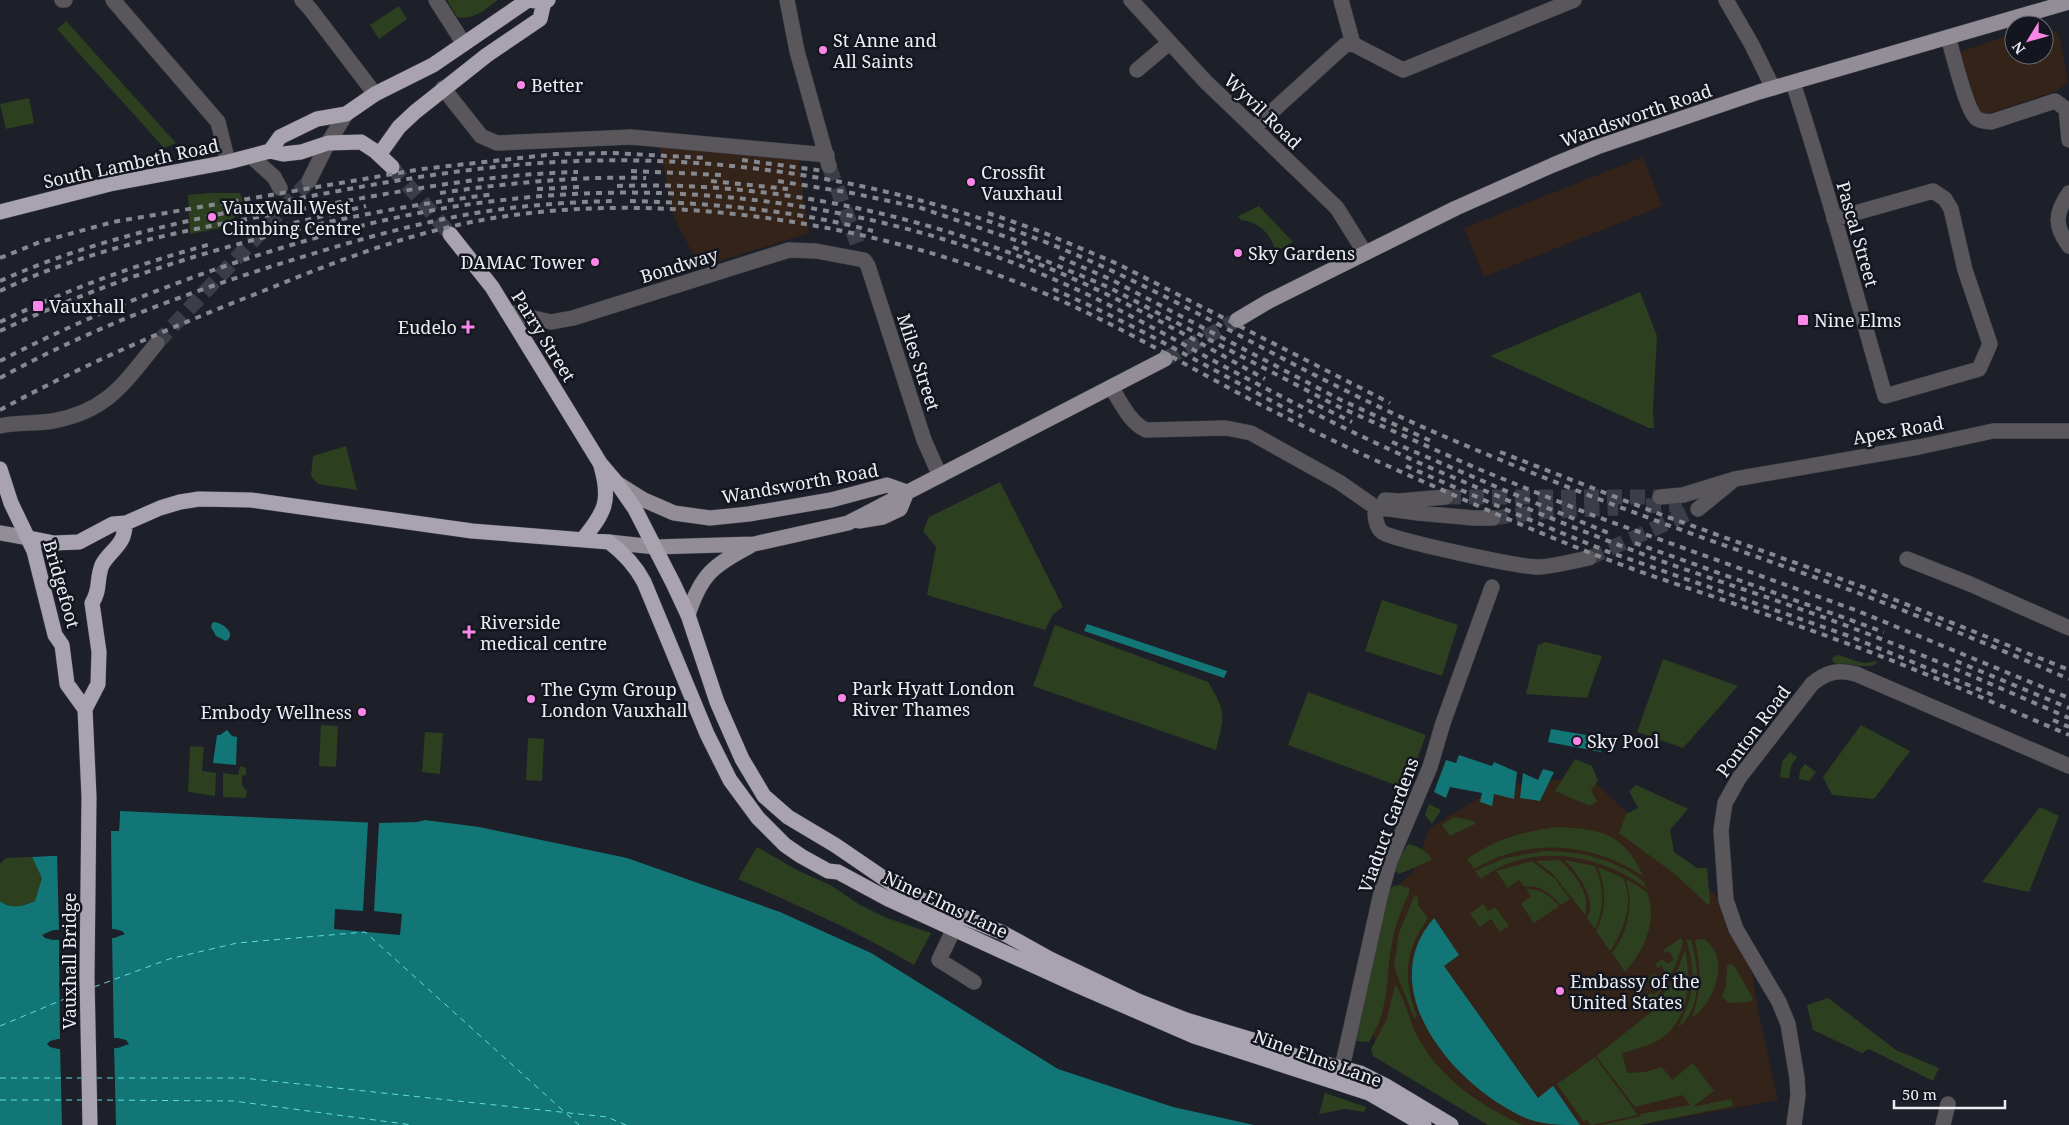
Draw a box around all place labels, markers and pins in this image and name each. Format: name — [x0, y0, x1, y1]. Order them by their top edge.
place label: St Anne and All Saints — [833, 28, 937, 73]
marker: St Anne and All Saints — [817, 44, 829, 56]
place label: Better — [531, 73, 584, 97]
marker: Better — [515, 79, 527, 91]
place label: Crossfit Vauxhaul — [981, 160, 1063, 205]
marker: Crossfit Vauxhaul — [965, 176, 977, 188]
place label: VauxWall West Climbing Centre — [222, 195, 361, 240]
marker: VauxWall West Climbing Centre — [206, 211, 218, 223]
place label: Sky Gardens — [1248, 241, 1355, 265]
marker: Sky Gardens — [1232, 247, 1244, 259]
place label: DAMAC Tower — [460, 250, 586, 274]
marker: DAMAC Tower — [589, 256, 601, 268]
place label: Vauxhall — [49, 294, 125, 318]
marker: Vauxhall — [31, 299, 45, 313]
place label: Nine Elms — [1814, 308, 1901, 332]
marker: Nine Elms — [1796, 313, 1810, 327]
place label: Eudelo — [398, 315, 457, 339]
marker: Eudelo — [461, 320, 475, 334]
place label: Riverside medical centre — [480, 610, 607, 655]
marker: Riverside medical centre — [462, 625, 476, 639]
place label: Park Hyatt London River Thames — [852, 676, 1015, 721]
place label: The Gym Group London Vauxhall — [541, 677, 688, 722]
marker: Park Hyatt London River Thames — [836, 692, 848, 704]
marker: The Gym Group London Vauxhall — [525, 693, 537, 705]
place label: Embody Wellness — [200, 700, 352, 724]
marker: Embody Wellness — [356, 706, 368, 718]
place label: Sky Pool — [1587, 729, 1660, 753]
marker: Sky Pool — [1571, 735, 1583, 747]
place label: Embassy of the United States — [1570, 969, 1700, 1014]
marker: Embassy of the United States — [1554, 985, 1566, 997]

